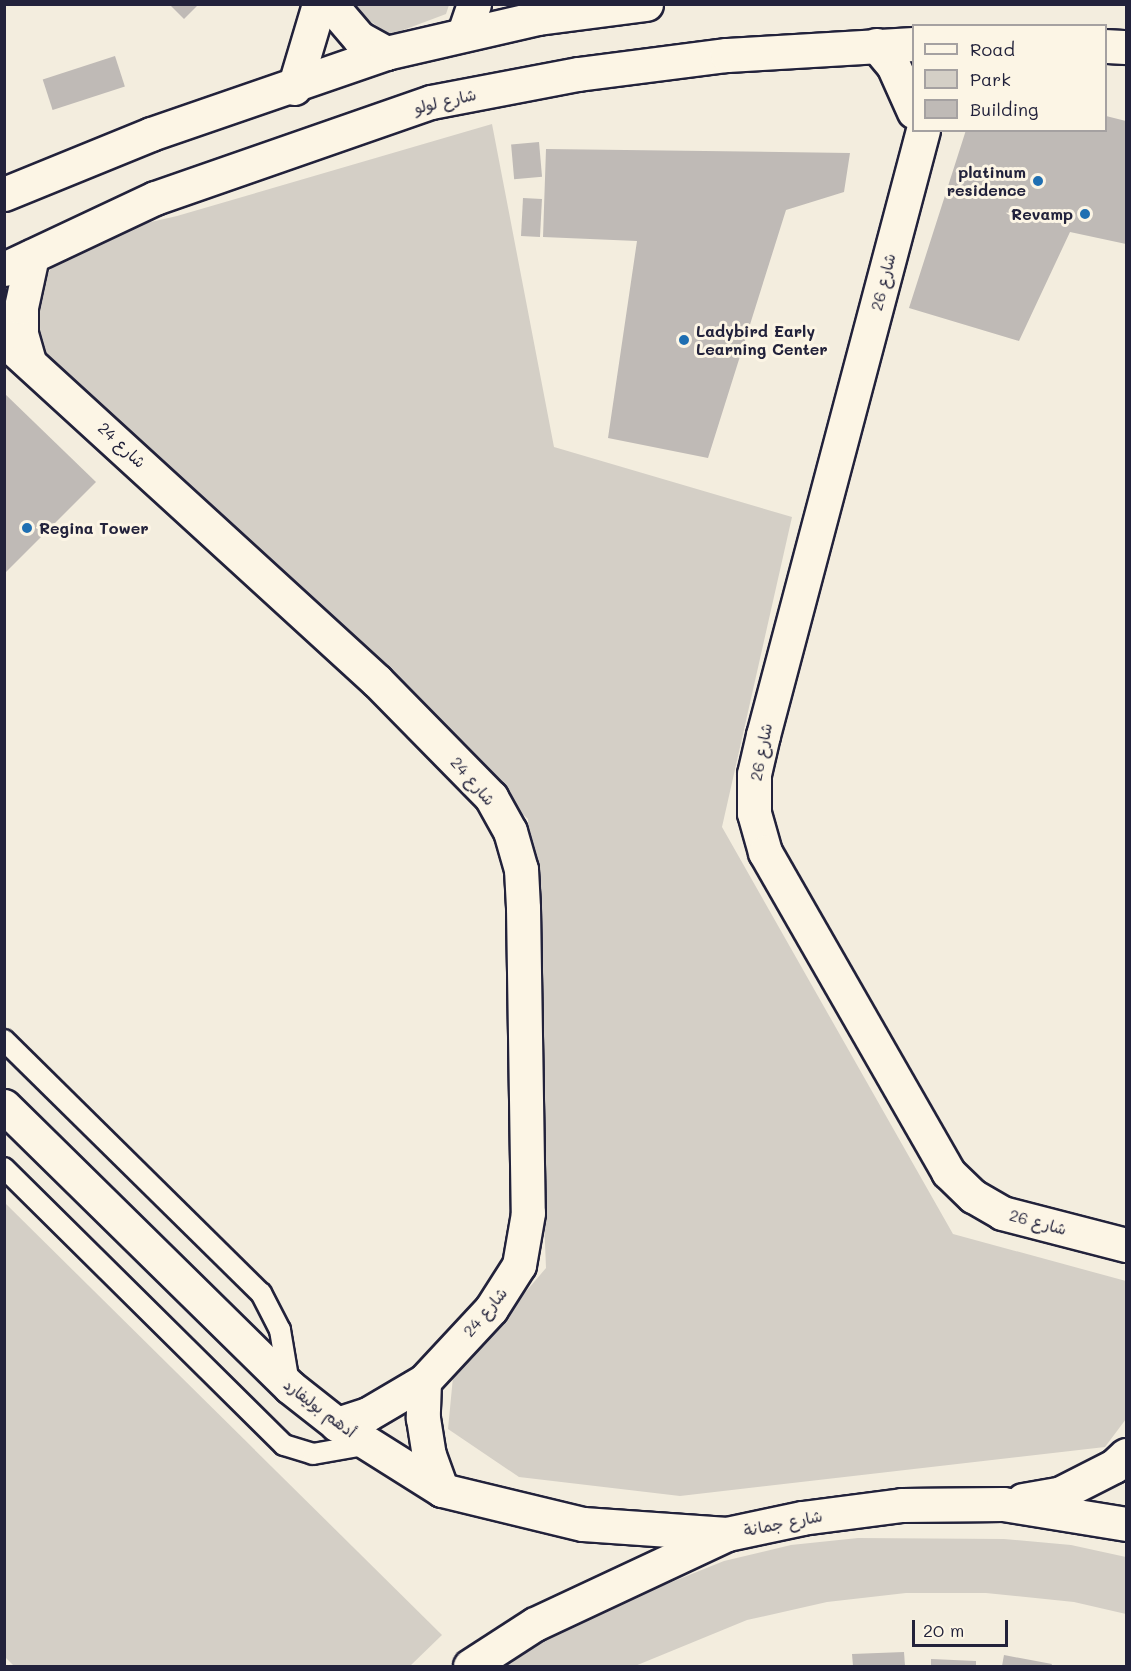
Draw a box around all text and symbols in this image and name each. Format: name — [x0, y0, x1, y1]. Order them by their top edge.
legend — [912, 24, 1107, 132]
text: Road — [970, 37, 1015, 61]
text: Park — [970, 67, 1011, 91]
street label: شارع لولو — [412, 85, 478, 117]
text: Building — [970, 97, 1038, 121]
place label: platinum residence — [947, 162, 1026, 200]
marker: platinum residence — [1031, 174, 1045, 188]
place label: Revamp — [1011, 204, 1073, 224]
marker: Revamp — [1078, 207, 1092, 221]
street label: شارع 26 — [867, 251, 899, 313]
place label: Ladybird Early Learning Center — [696, 321, 828, 359]
marker: Ladybird Early Learning Center — [677, 333, 691, 347]
street label: شارع 24 — [94, 418, 150, 472]
place label: Regina Tower — [39, 518, 149, 538]
marker: Regina Tower — [20, 521, 34, 535]
street label: شارع 26 — [746, 722, 776, 782]
street label: شارع 24 — [447, 753, 499, 809]
street label: شارع 26 — [1007, 1205, 1069, 1239]
street label: شارع 24 — [459, 1284, 511, 1340]
street label: أدهم بوليفارد — [280, 1375, 360, 1441]
street label: شارع جمانة — [742, 1506, 824, 1540]
scale bar — [915, 1608, 1011, 1646]
text: 20 m — [923, 1618, 964, 1642]

